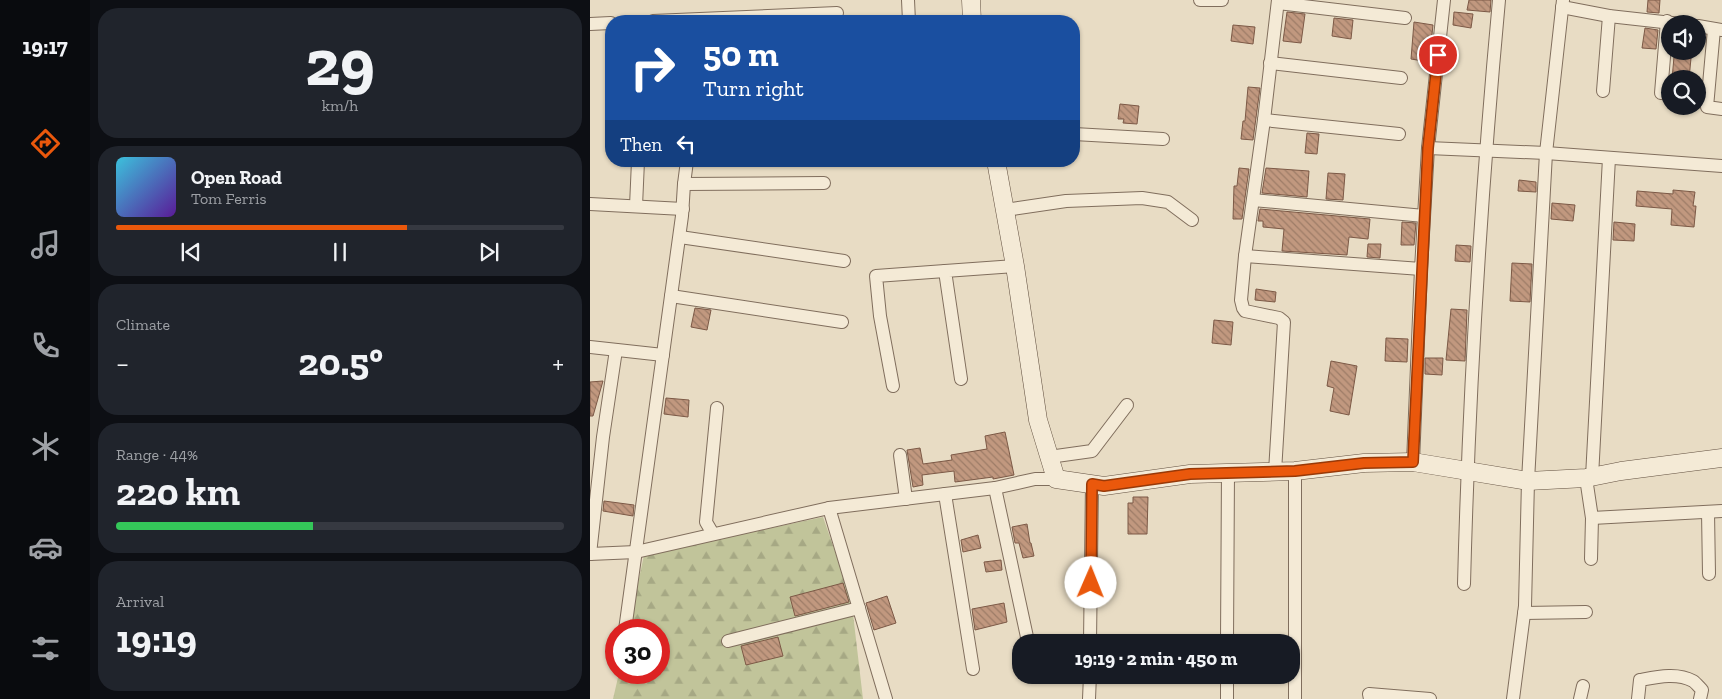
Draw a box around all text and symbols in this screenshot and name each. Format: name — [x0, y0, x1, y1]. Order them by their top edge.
map controls — [1661, 15, 1706, 115]
button: sound — [1661, 15, 1706, 60]
text: 29 — [305, 24, 375, 102]
text: 19:17 — [22, 33, 68, 60]
text: 50 m — [703, 33, 779, 75]
pin — [1417, 34, 1459, 76]
icon: right — [620, 35, 685, 100]
icon: arrive — [1424, 41, 1452, 69]
button: search — [1661, 70, 1706, 115]
text: Turn right — [703, 75, 804, 102]
text: km/h — [322, 96, 358, 115]
icon: directions — [28, 126, 63, 161]
icon: left — [672, 130, 700, 158]
text: Then — [620, 133, 662, 156]
text: Open Road — [191, 166, 282, 189]
text: Tom Ferris — [191, 189, 267, 208]
icon: music — [28, 227, 63, 262]
icon: previous — [177, 238, 205, 266]
icon: pause — [326, 238, 354, 266]
icon: next — [475, 238, 503, 266]
text: Climate — [116, 315, 170, 334]
icon: phone — [28, 328, 63, 363]
text: 20.5° — [298, 339, 383, 385]
text: − — [116, 347, 129, 380]
text: + — [552, 347, 564, 380]
icon: climate — [28, 429, 63, 464]
text: Range · 44% — [116, 445, 198, 464]
text: 220 km — [116, 469, 240, 515]
icon: car — [28, 530, 63, 565]
position arrow — [1064, 556, 1116, 608]
text: Arrival — [116, 592, 164, 611]
text: 19:19 — [116, 616, 197, 662]
speed limit sign: 30 — [605, 619, 670, 684]
icon: filters — [28, 631, 63, 666]
text: 19:19 · 2 min · 450 m — [1075, 647, 1237, 670]

